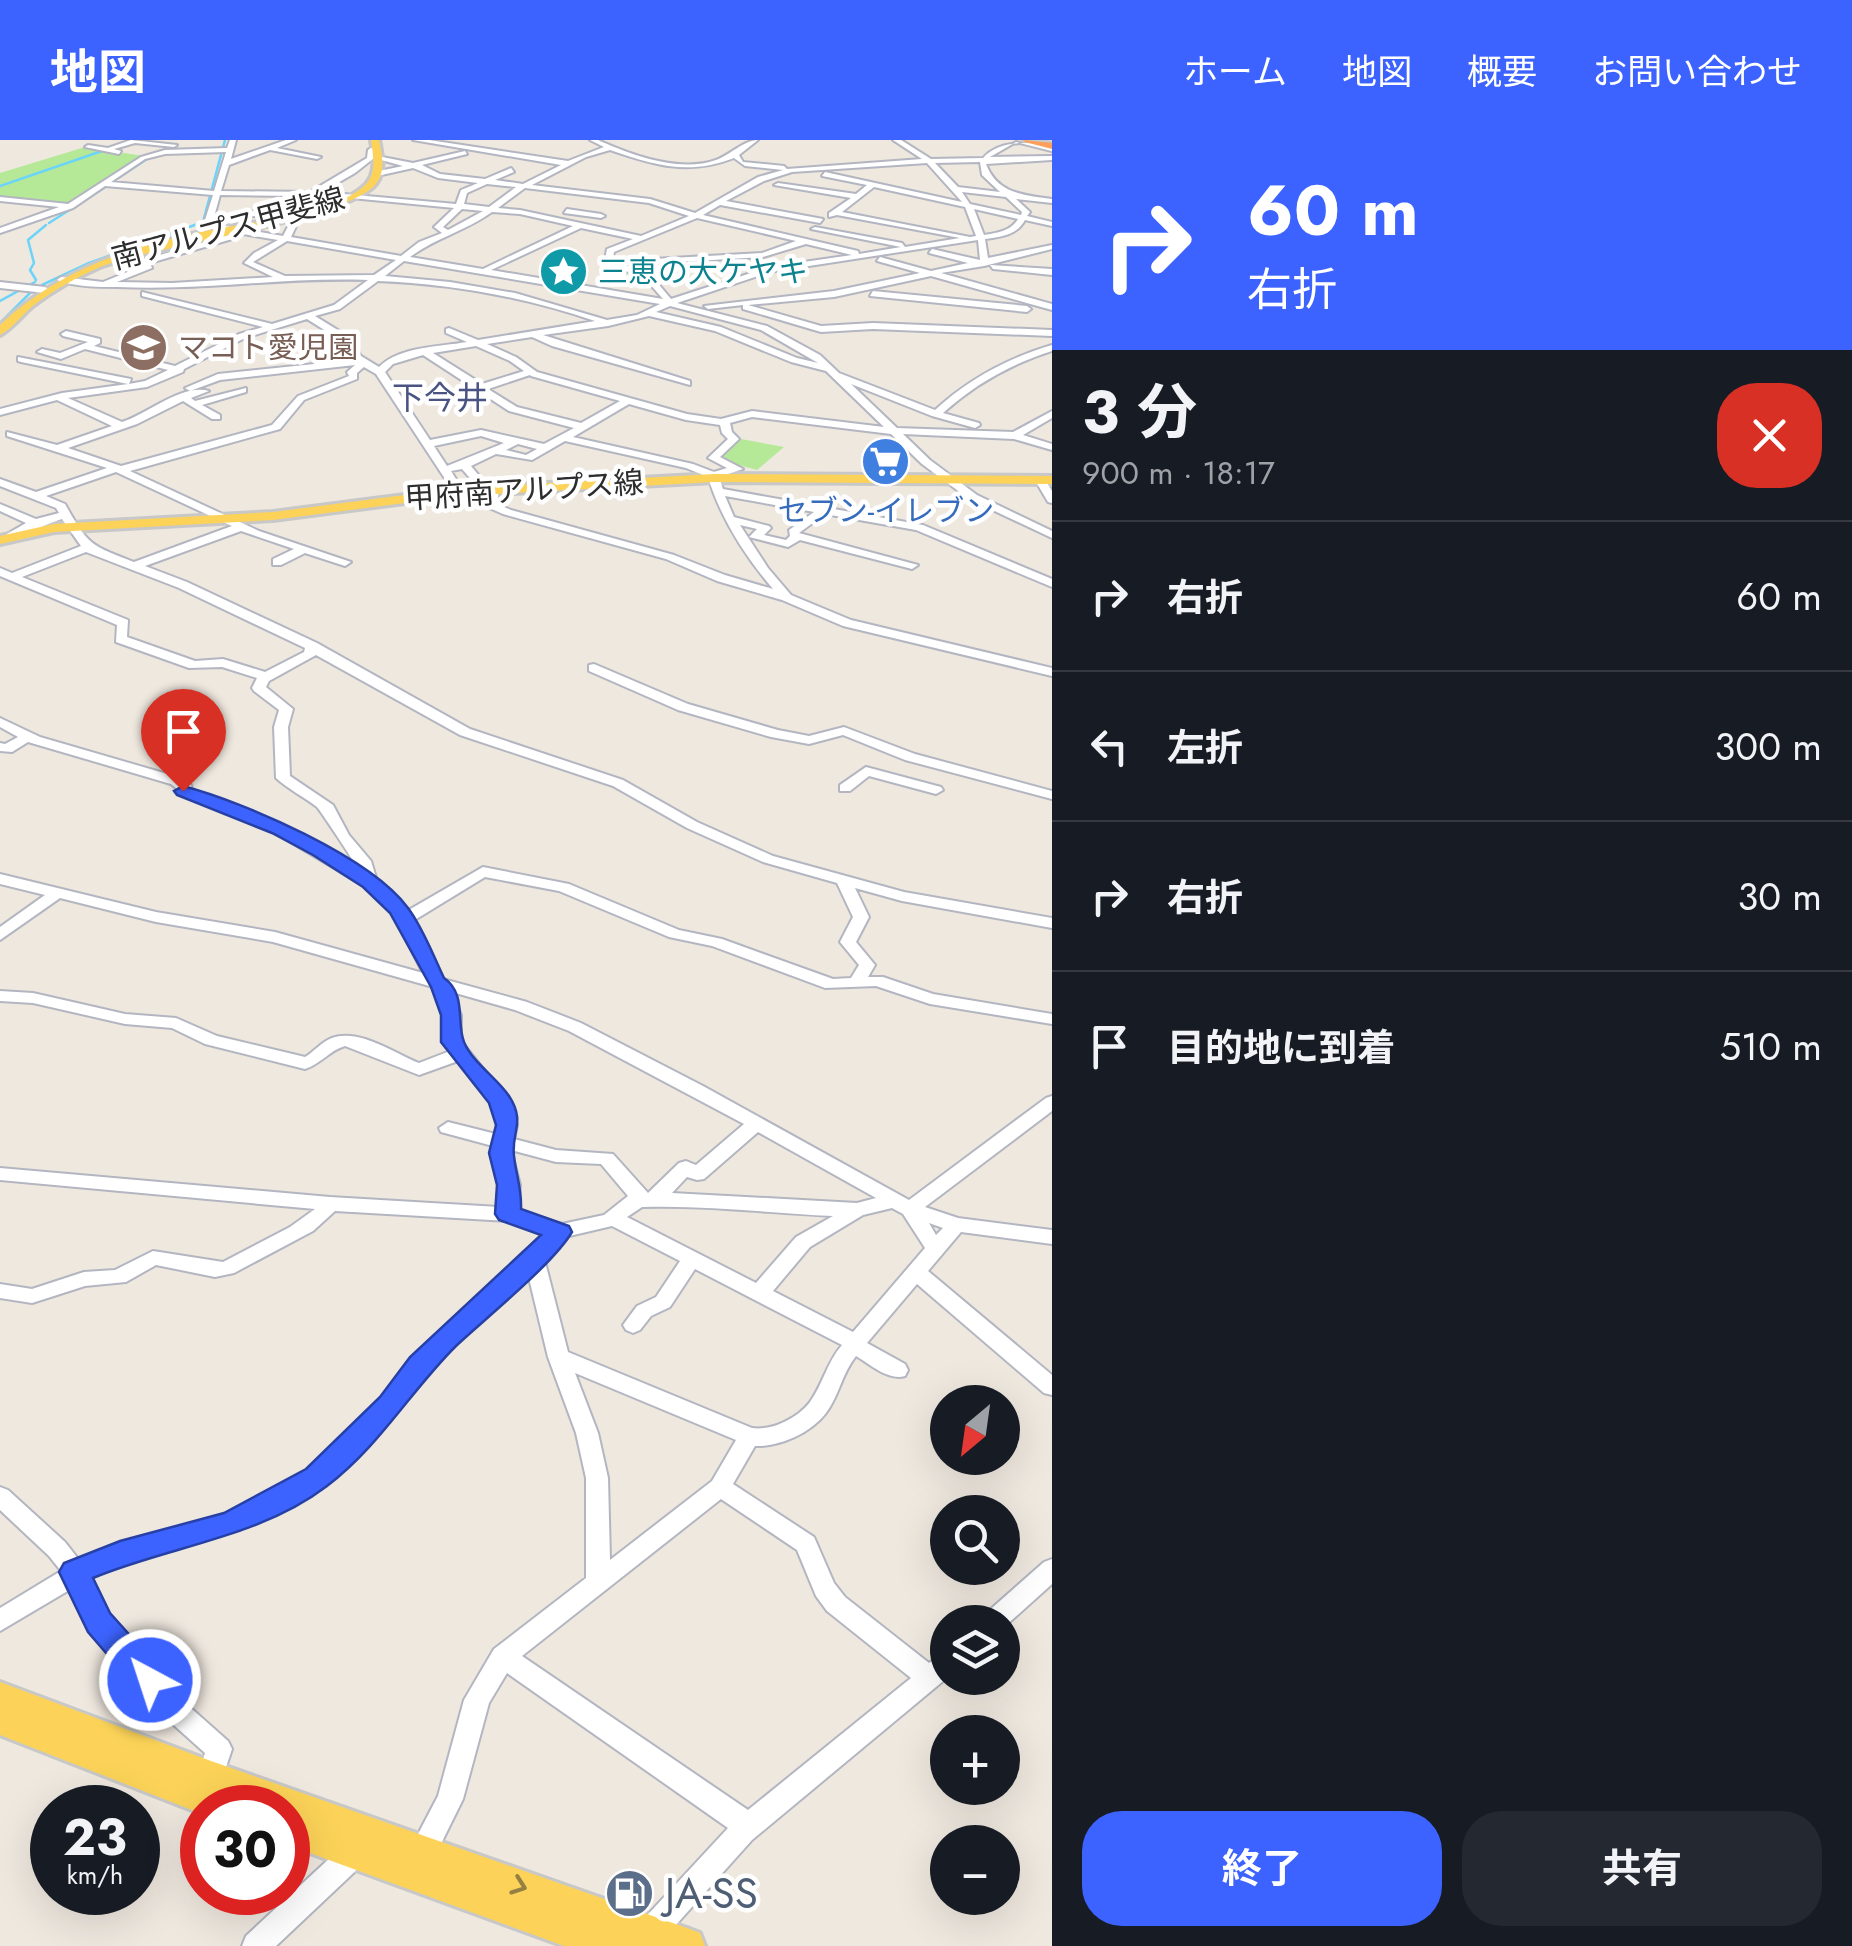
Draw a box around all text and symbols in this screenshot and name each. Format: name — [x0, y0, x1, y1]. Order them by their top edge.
text: 地図 — [50, 38, 146, 107]
text: ホーム — [1183, 47, 1287, 97]
text: 地図 — [1342, 47, 1412, 97]
text: 概要 — [1467, 47, 1537, 97]
text: お問い合わせ — [1592, 47, 1802, 97]
text: 60 m — [1247, 160, 1419, 261]
street label: 南アルプス甲斐線 — [107, 176, 349, 280]
icon: right — [1082, 180, 1212, 310]
place icon: 三恵の大ケヤキ — [537, 245, 589, 297]
place label: 三恵の大ケヤキ — [598, 250, 808, 293]
text: 右折 — [1247, 257, 1337, 322]
school or university icon: マコト愛児園 — [117, 321, 169, 373]
place label: マコト愛児園 — [178, 326, 358, 369]
text: 3 分 — [1082, 369, 1197, 456]
district label: 下今井 — [392, 375, 488, 421]
button: close — [1717, 383, 1822, 488]
supermarket icon: セブン-イレブン — [860, 435, 912, 487]
text: 900 m · 18:17 — [1082, 450, 1275, 496]
street label: 甲府南アルプス線 — [403, 460, 645, 520]
place label: セブン-イレブン — [778, 489, 994, 532]
icon: right — [1082, 569, 1137, 624]
text: 60 m — [1736, 569, 1822, 624]
text: 右折 — [1167, 570, 1243, 625]
pin — [141, 689, 226, 792]
icon: arrive — [156, 704, 211, 759]
icon: left — [1082, 719, 1137, 774]
text: 300 m — [1715, 719, 1822, 774]
text: 左折 — [1167, 720, 1243, 775]
icon: right — [1082, 869, 1137, 924]
text: 30 m — [1737, 869, 1822, 924]
text: 右折 — [1167, 870, 1243, 925]
icon: arrive — [1082, 1019, 1137, 1074]
text: 510 m — [1720, 1019, 1822, 1074]
text: 目的地に到着 — [1167, 1020, 1395, 1075]
north arrow — [930, 1385, 1020, 1475]
map controls — [930, 1385, 1020, 1915]
button: search — [930, 1495, 1020, 1585]
button: layers — [930, 1605, 1020, 1695]
position arrow — [98, 1628, 202, 1732]
button: + — [930, 1715, 1020, 1805]
speed limit sign: 30 — [180, 1785, 310, 1915]
text: 23 — [63, 1801, 127, 1874]
button: 終了 — [1082, 1811, 1442, 1926]
button: 共有 — [1462, 1811, 1822, 1926]
button: − — [930, 1825, 1020, 1915]
text: km/h — [67, 1857, 123, 1893]
place label: JA-SS — [660, 1863, 758, 1924]
fuel station icon: JA-SS — [604, 1867, 656, 1919]
one-way arrow — [509, 1874, 526, 1895]

